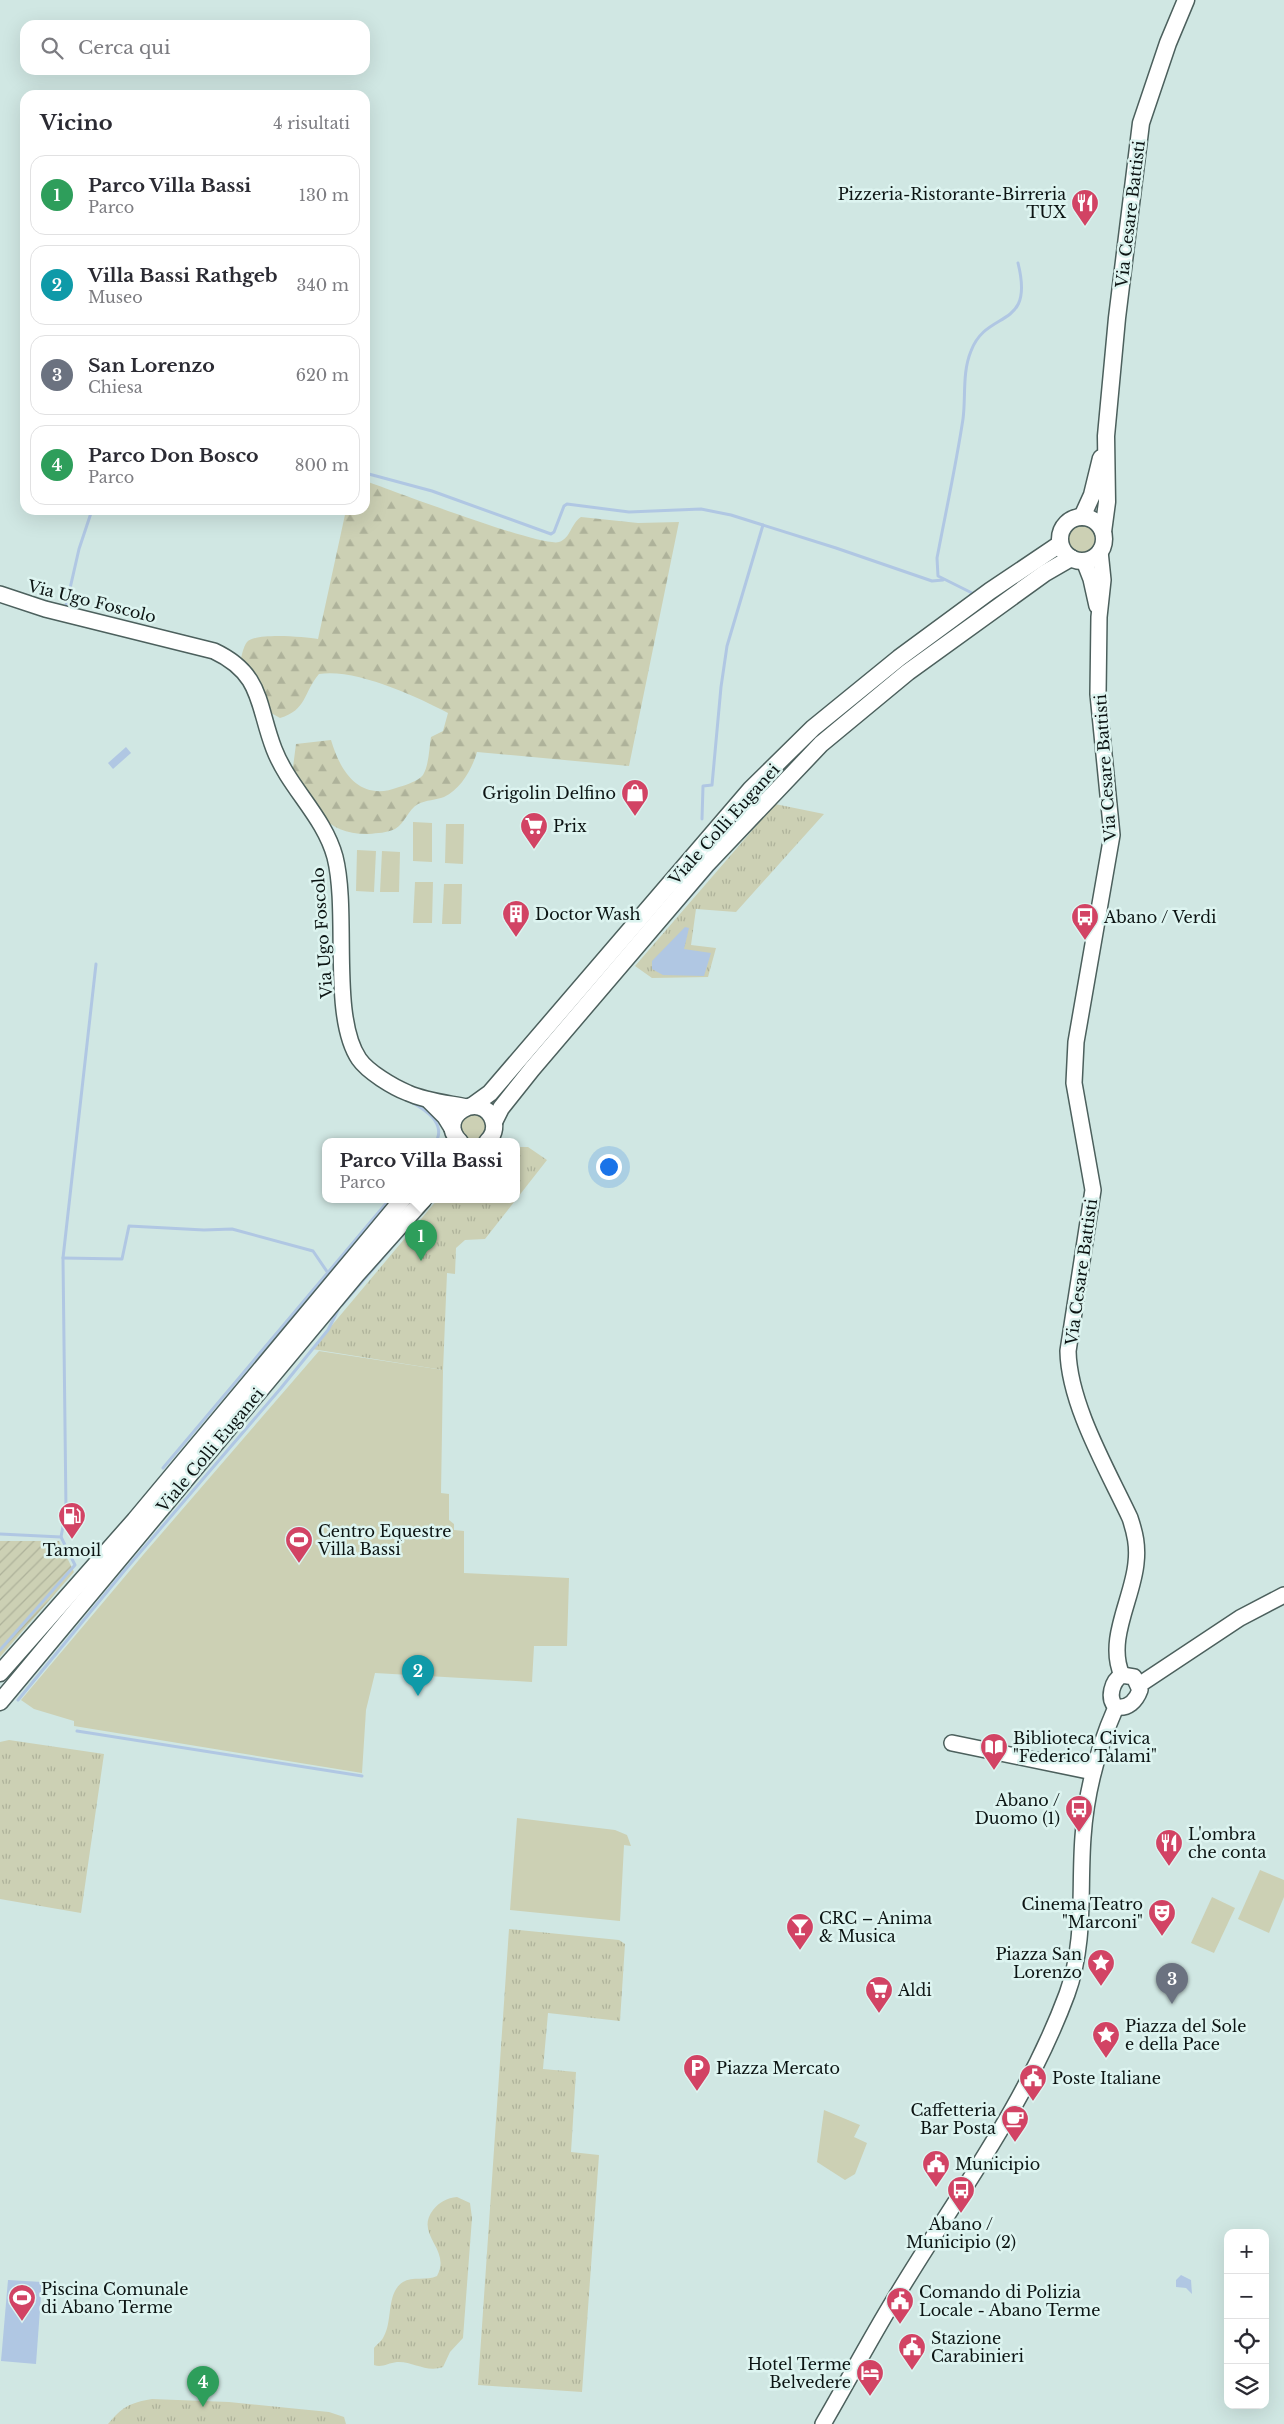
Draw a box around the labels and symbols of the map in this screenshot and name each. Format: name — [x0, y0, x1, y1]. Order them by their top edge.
street label: Via Cesare Battisti — [1111, 139, 1149, 290]
place label: Pizzeria-Ristorante-Birreria TUX — [838, 184, 1067, 222]
restaurant icon: Pizzeria-Ristorante-Birreria TUX — [1070, 188, 1100, 227]
street label: Via Ugo Foscolo — [25, 575, 158, 627]
street label: Via Cesare Battisti — [1090, 693, 1120, 843]
street label: Viale Colli Euganei — [664, 759, 784, 889]
shop icon: Grigolin Delfino — [620, 778, 650, 817]
place label: Grigolin Delfino — [482, 783, 616, 803]
supermarket icon: Prix — [519, 811, 549, 850]
place label: Prix — [553, 816, 587, 836]
street label: Via Ugo Foscolo — [307, 867, 337, 1000]
building icon: Doctor Wash — [501, 899, 531, 938]
bus stop icon: Abano / Verdi — [1070, 902, 1100, 941]
place label: Doctor Wash — [535, 904, 640, 924]
place label: Abano / Verdi — [1103, 907, 1217, 927]
your location — [596, 1154, 622, 1180]
street label: Via Cesare Battisti — [1061, 1197, 1101, 1348]
pin: 1 — [405, 1220, 437, 1261]
street label: Viale Colli Euganei — [152, 1383, 268, 1517]
fuel station icon: Tamoil — [57, 1501, 87, 1540]
place label: Centro Equestre Villa Bassi — [317, 1521, 451, 1559]
sports icon: Centro Equestre Villa Bassi — [284, 1525, 314, 1564]
place label: Tamoil — [43, 1540, 101, 1560]
pin: 2 — [402, 1655, 434, 1696]
place label: Biblioteca Civica "Federico Talami" — [1013, 1728, 1157, 1766]
library icon: Biblioteca Civica "Federico Talami" — [979, 1732, 1009, 1771]
place label: Abano / Duomo (1) — [975, 1790, 1060, 1828]
bus stop icon: Abano / Duomo (1) — [1064, 1794, 1094, 1833]
place label: L'ombra che conta — [1188, 1824, 1266, 1862]
restaurant icon: L'ombra che conta — [1154, 1828, 1184, 1867]
place label: Cinema Teatro "Marconi" — [1021, 1894, 1143, 1932]
theatre icon: Cinema Teatro "Marconi" — [1147, 1898, 1177, 1937]
place label: CRC – Anima & Musica — [819, 1908, 932, 1946]
bar icon: CRC – Anima & Musica — [785, 1912, 815, 1951]
place label: Piazza San Lorenzo — [995, 1944, 1082, 1982]
place icon: Piazza San Lorenzo — [1086, 1948, 1116, 1987]
pin: 3 — [1156, 1963, 1188, 2004]
supermarket icon: Aldi — [864, 1975, 894, 2014]
place label: Aldi — [897, 1980, 932, 2000]
place label: Piazza del Sole e della Pace — [1125, 2016, 1246, 2054]
place icon: Piazza del Sole e della Pace — [1091, 2020, 1121, 2059]
parking icon: Piazza Mercato — [682, 2053, 712, 2092]
place label: Piazza Mercato — [716, 2058, 840, 2078]
public building icon: Poste Italiane — [1018, 2063, 1048, 2102]
place label: Poste Italiane — [1052, 2068, 1161, 2088]
place label: Caffetteria Bar Posta — [910, 2100, 996, 2138]
cafe icon: Caffetteria Bar Posta — [1000, 2104, 1030, 2143]
public building icon: Municipio — [921, 2149, 951, 2188]
place label: Municipio — [955, 2154, 1040, 2174]
bus stop icon: Abano / Municipio (2) — [946, 2175, 976, 2214]
place label: Abano / Municipio (2) — [906, 2214, 1016, 2252]
place label: Piscina Comunale di Abano Terme — [41, 2279, 189, 2317]
place label: Comando di Polizia Locale - Abano Terme — [919, 2282, 1100, 2320]
sports icon: Piscina Comunale di Abano Terme — [7, 2283, 37, 2322]
public building icon: Comando di Polizia Locale - Abano Terme — [885, 2286, 915, 2325]
place label: Stazione Carabinieri — [931, 2328, 1024, 2366]
public building icon: Stazione Carabinieri — [897, 2332, 927, 2371]
place label: Hotel Terme Belvedere — [747, 2354, 851, 2392]
hotel icon: Hotel Terme Belvedere — [855, 2358, 885, 2397]
pin: 4 — [187, 2366, 219, 2407]

